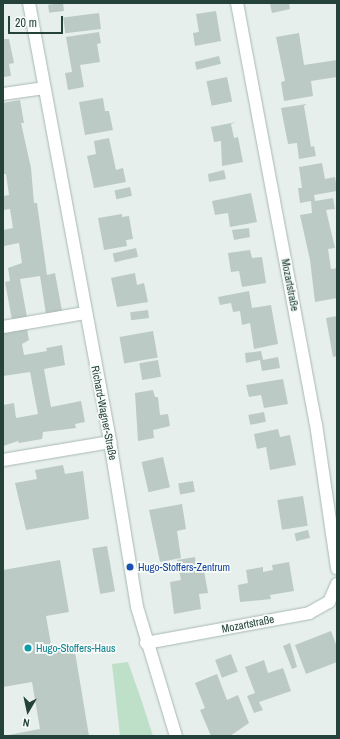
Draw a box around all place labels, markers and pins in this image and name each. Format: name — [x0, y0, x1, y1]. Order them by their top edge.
place label: Hugo-Stoffers-Zentrum — [138, 560, 230, 574]
marker: Hugo-Stoffers-Zentrum — [125, 562, 135, 572]
place label: Hugo-Stoffers-Haus — [36, 641, 116, 655]
marker: Hugo-Stoffers-Haus — [23, 643, 33, 653]

